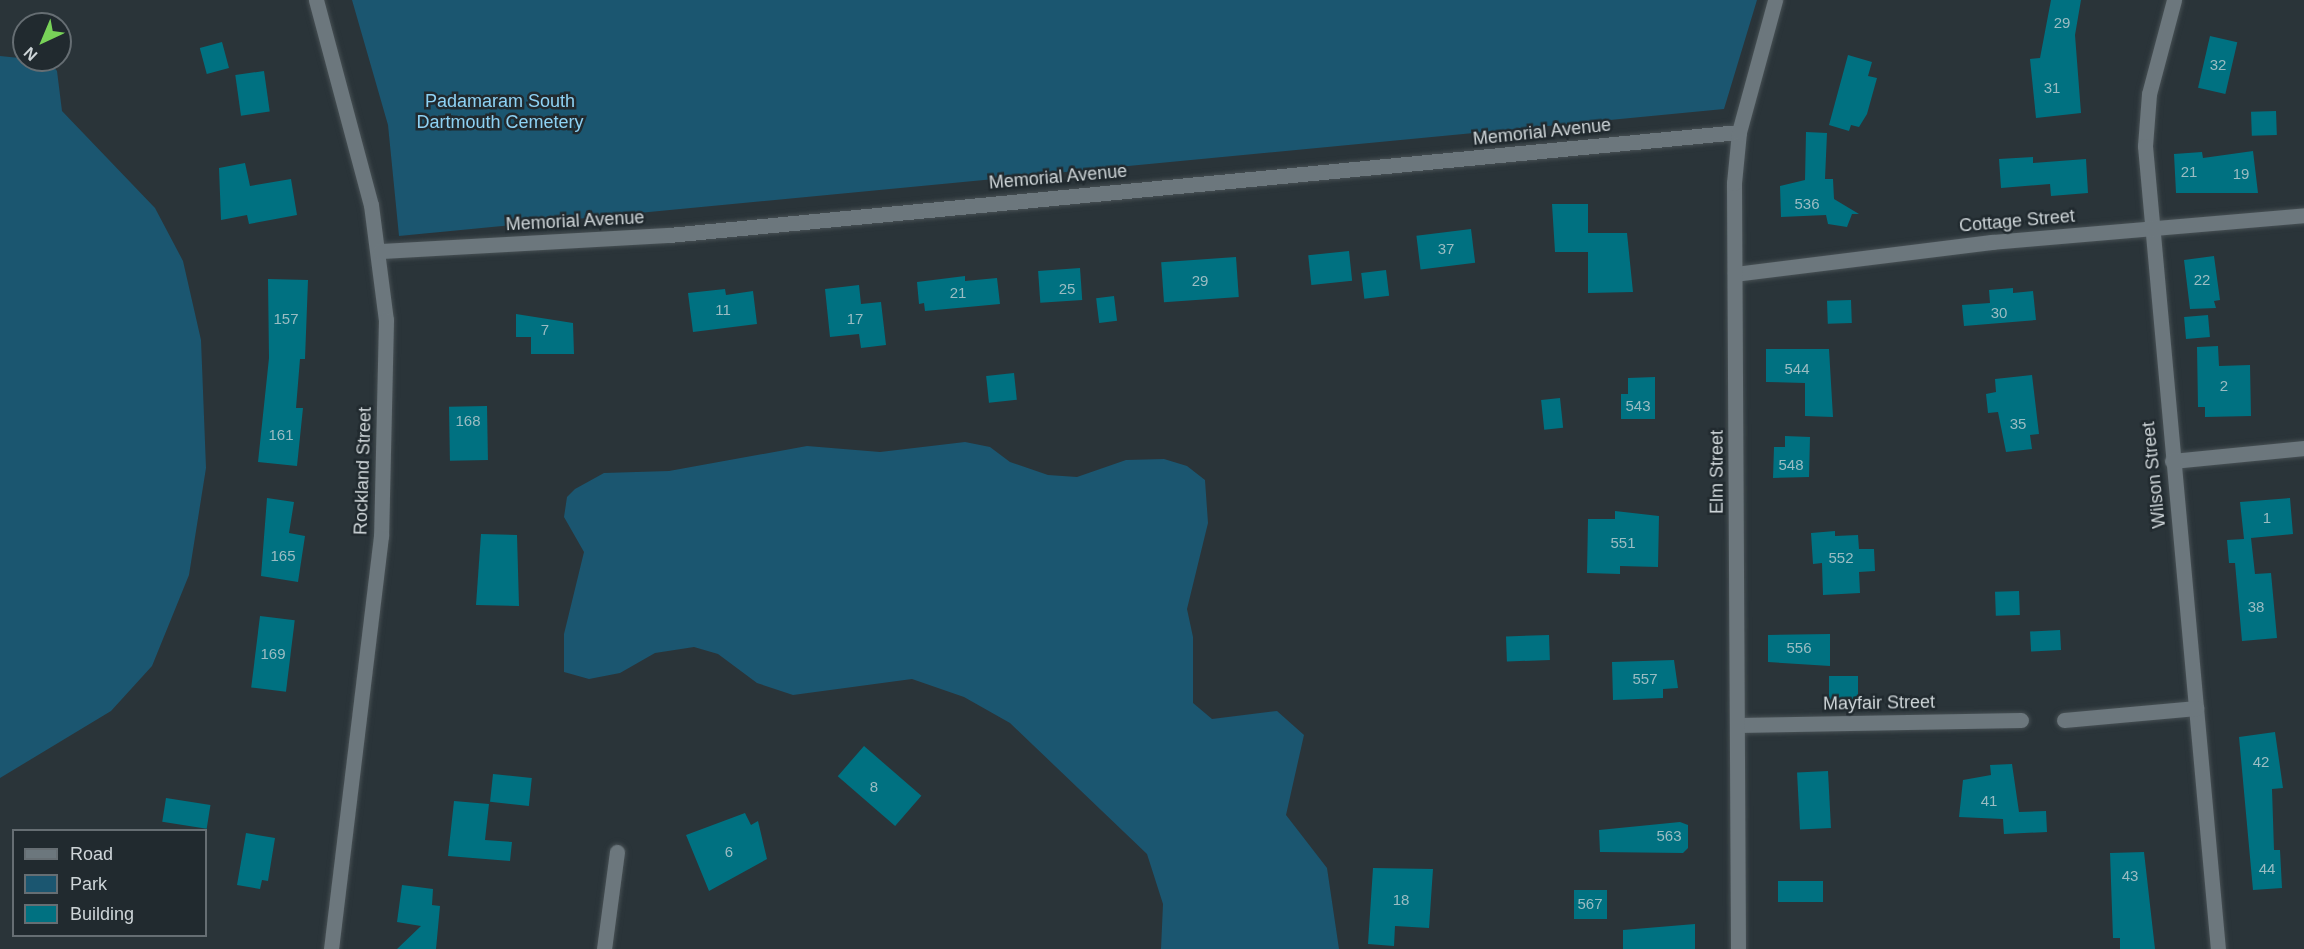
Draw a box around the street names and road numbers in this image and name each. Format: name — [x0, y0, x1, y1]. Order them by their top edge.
street label: Memorial Avenue — [1471, 114, 1613, 150]
street label: Memorial Avenue — [987, 160, 1129, 194]
street label: Cottage Street — [1958, 205, 2076, 237]
street label: Memorial Avenue — [505, 207, 645, 235]
street label: Rockland Street — [350, 407, 376, 535]
street label: Wilson Street — [2138, 421, 2170, 529]
street label: Elm Street — [1706, 430, 1728, 514]
street label: Mayfair Street — [1823, 691, 1935, 715]

